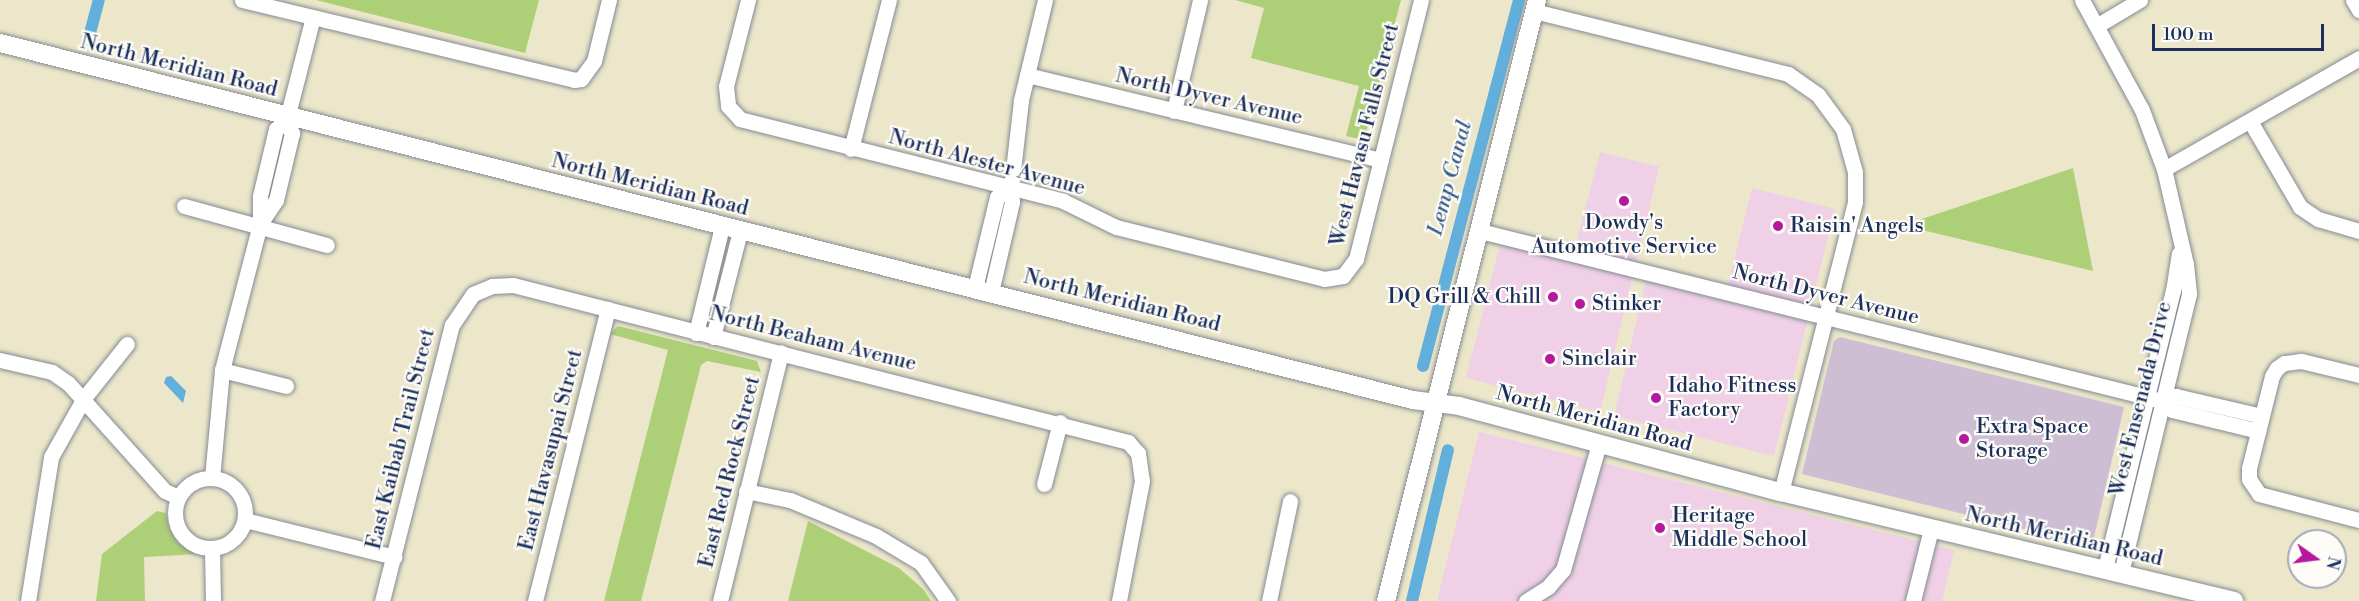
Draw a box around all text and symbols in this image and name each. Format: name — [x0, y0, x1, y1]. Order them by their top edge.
scale bar — [2155, 12, 2328, 50]
street label: West Havasu Falls Street — [1325, 21, 1405, 249]
text: 100 m — [2163, 23, 2214, 46]
street label: North Meridian Road — [78, 29, 280, 103]
street label: North Dyver Avenue — [1113, 63, 1305, 131]
water label: Lemp Canal — [1422, 118, 1478, 238]
street label: North Alester Avenue — [886, 125, 1088, 201]
street label: North Meridian Road — [549, 148, 751, 222]
marker: Dowdy's Automotive Service — [1617, 194, 1631, 208]
place label: Dowdy's Automotive Service — [1531, 210, 1717, 260]
place label: Raisin' Angels — [1790, 213, 1924, 239]
marker: Raisin' Angels — [1771, 219, 1785, 233]
street label: North Dyver Avenue — [1730, 260, 1922, 330]
street label: North Meridian Road — [1021, 264, 1223, 338]
place label: DQ Grill & Chill — [1388, 284, 1541, 310]
marker: DQ Grill & Chill — [1546, 290, 1560, 304]
place label: Stinker — [1592, 291, 1661, 317]
marker: Stinker — [1573, 297, 1587, 311]
street label: West Ensenada Drive — [2105, 299, 2177, 499]
street label: North Beaham Avenue — [707, 301, 919, 377]
street label: East Kaibab Trail Street — [361, 326, 441, 552]
place label: Sinclair — [1562, 346, 1637, 372]
street label: East Havasupai Street — [514, 347, 588, 553]
marker: Sinclair — [1543, 352, 1557, 366]
place label: Idaho Fitness Factory — [1668, 373, 1796, 423]
street label: East Red Rock Street — [694, 374, 766, 570]
street label: North Meridian Road — [1493, 381, 1695, 457]
marker: Idaho Fitness Factory — [1649, 391, 1663, 405]
place label: Extra Space Storage — [1976, 414, 2089, 464]
marker: Extra Space Storage — [1957, 432, 1971, 446]
street label: North Meridian Road — [1963, 502, 2165, 572]
place label: Heritage Middle School — [1672, 503, 1807, 553]
marker: Heritage Middle School — [1653, 521, 1667, 535]
north arrow — [2287, 529, 2347, 589]
text: N — [2321, 554, 2344, 571]

